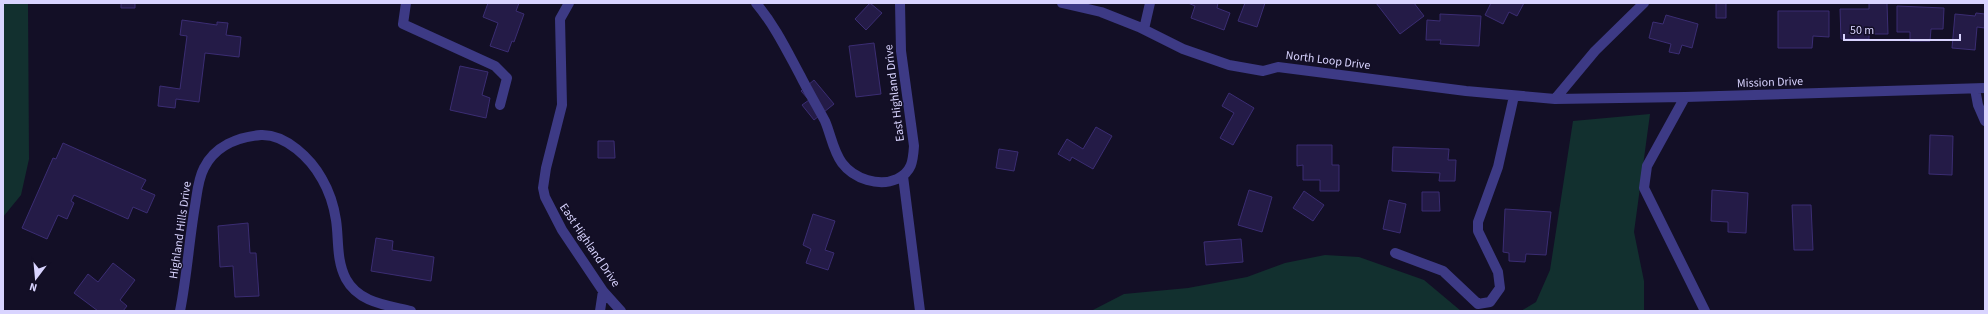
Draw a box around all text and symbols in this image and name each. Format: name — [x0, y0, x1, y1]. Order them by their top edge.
scale bar — [1844, 16, 1960, 42]
text: 50 m — [1850, 22, 1874, 39]
street label: East Highland Drive — [880, 43, 909, 142]
street label: North Loop Drive — [1285, 47, 1371, 74]
street label: Mission Drive — [1737, 73, 1803, 92]
street label: Highland Hills Drive — [165, 180, 196, 280]
street label: East Highland Drive — [555, 200, 624, 291]
north arrow — [16, 258, 56, 298]
text: N — [28, 279, 39, 295]

